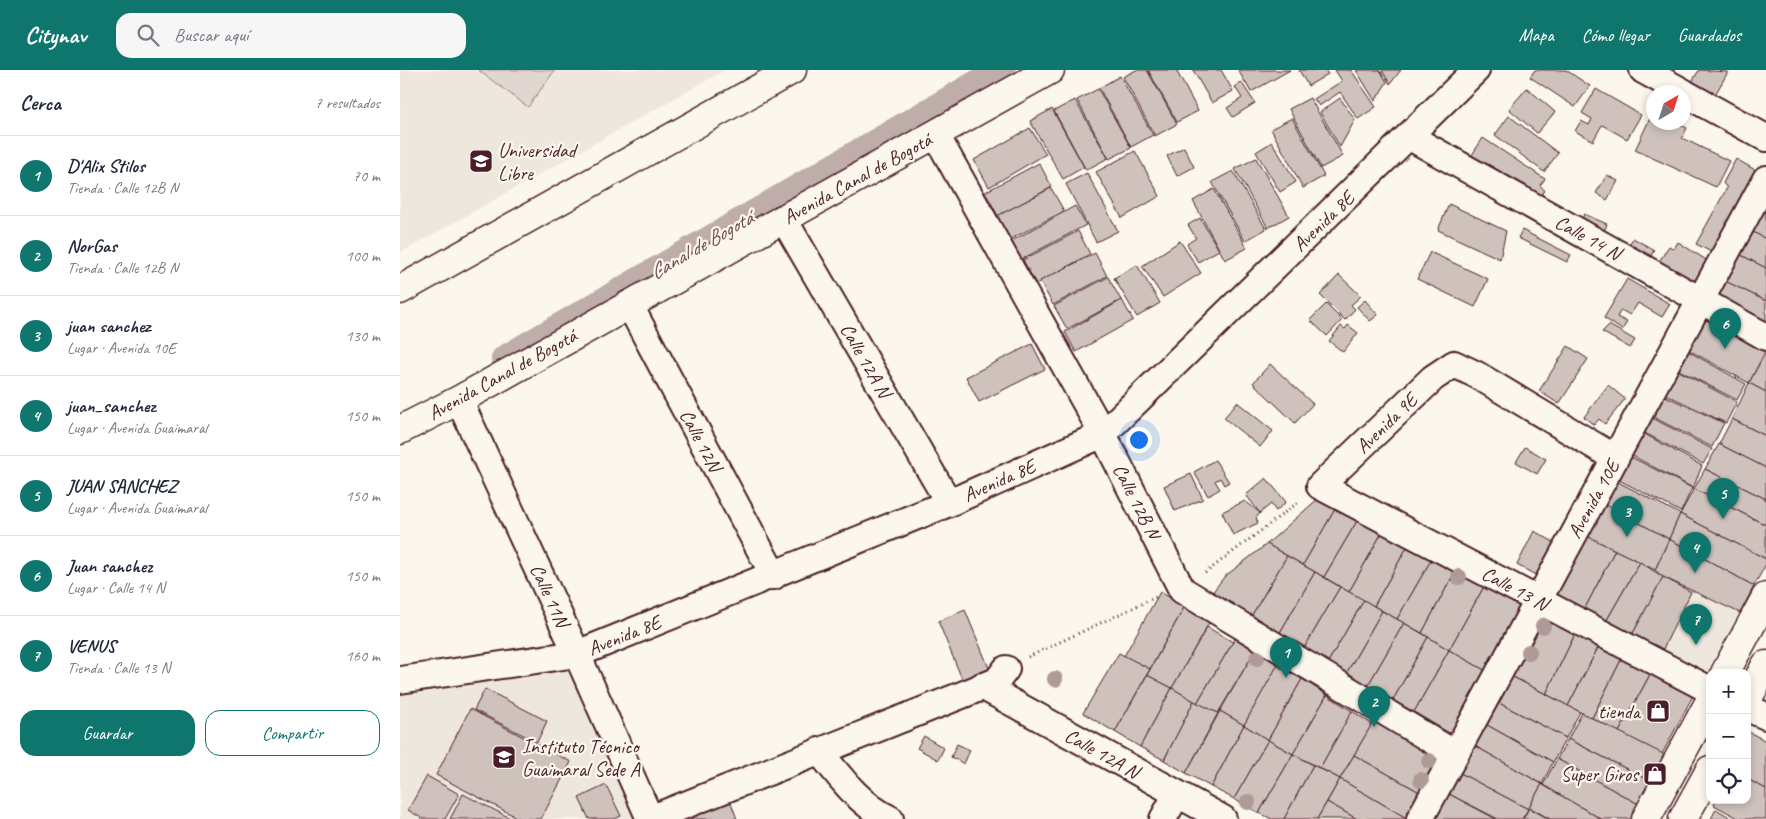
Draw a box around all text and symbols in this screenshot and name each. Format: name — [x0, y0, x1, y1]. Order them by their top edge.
search box — [116, 13, 466, 58]
text: Citynav — [25, 20, 86, 50]
icon: search — [134, 21, 162, 49]
text: Buscar aquí — [174, 23, 249, 47]
text: Mapa — [1519, 24, 1554, 46]
text: Cómo llegar — [1582, 24, 1650, 46]
text: Guardados — [1678, 24, 1741, 46]
north arrow — [1646, 85, 1691, 130]
text: Cerca — [20, 90, 61, 116]
text: 7 resultados — [315, 93, 380, 113]
street label: Avenida Canal de Bogotá — [778, 126, 938, 230]
place label: Universidad Libre — [498, 138, 579, 186]
school or university icon: Universidad Libre — [468, 148, 494, 174]
text: D'Alix Stilos — [67, 154, 145, 178]
text: 1 — [32, 166, 40, 186]
text: 70 m — [353, 166, 380, 186]
text: Tienda · Calle 12B N — [67, 178, 178, 198]
street label: Avenida 8E — [1287, 184, 1361, 257]
water label: Canal de Bogotá — [645, 203, 762, 285]
street label: Calle 14 N — [1551, 209, 1628, 267]
text: NorGas — [67, 234, 117, 258]
text: 2 — [32, 246, 40, 266]
text: 100 m — [346, 246, 380, 266]
text: Tienda · Calle 12B N — [67, 258, 178, 278]
pin: 6 — [1709, 308, 1741, 349]
text: juan sanchez — [67, 314, 150, 338]
street label: Calle 12A N — [834, 319, 898, 404]
street label: Avenida Canal de Bogotá — [423, 322, 583, 426]
text: 3 — [32, 326, 40, 346]
text: 130 m — [346, 326, 380, 346]
text: Lugar · Avenida 10E — [67, 338, 176, 358]
street label: Avenida 9E — [1350, 386, 1424, 459]
text: juan_sanchez — [67, 394, 155, 418]
street label: Calle 12N — [674, 405, 729, 478]
text: 4 — [32, 406, 40, 426]
text: 150 m — [346, 406, 380, 426]
text: Lugar · Avenida Guaimaral — [67, 418, 207, 438]
your location — [1126, 427, 1152, 453]
street label: Avenida 8E — [959, 453, 1041, 507]
street label: Avenida 10E — [1562, 454, 1626, 543]
street label: Calle 12B N — [1107, 460, 1167, 545]
text: JUAN SANCHEZ — [67, 474, 177, 498]
pin: 5 — [1707, 478, 1739, 519]
text: 5 — [33, 486, 39, 506]
text: 150 m — [346, 486, 380, 506]
pin: 3 — [1611, 496, 1643, 537]
text: Lugar · Avenida Guaimaral — [67, 498, 207, 518]
pin: 4 — [1679, 532, 1711, 573]
text: Juan sanchez — [67, 554, 152, 578]
street label: Calle 11N — [524, 560, 576, 633]
street label: Calle 13 N — [1478, 561, 1555, 618]
text: 6 — [32, 566, 40, 586]
text: 150 m — [346, 566, 380, 586]
text: Lugar · Calle 14 N — [67, 578, 165, 598]
pin: 7 — [1680, 604, 1712, 645]
street label: Avenida 8E — [584, 609, 666, 661]
text: VENUS — [67, 634, 116, 658]
pin: 1 — [1270, 637, 1302, 678]
text: 7 — [32, 646, 40, 666]
text: 160 m — [346, 646, 380, 666]
text: Tienda · Calle 13 N — [67, 658, 170, 678]
map controls — [1706, 669, 1751, 804]
button: + — [1706, 669, 1751, 714]
pin: 2 — [1358, 686, 1390, 727]
shop icon: tienda — [1645, 698, 1671, 724]
place label: tienda — [1598, 699, 1642, 724]
button: Guardar — [20, 710, 195, 756]
button: Compartir — [205, 710, 380, 756]
button: − — [1706, 714, 1751, 759]
street label: Calle 12A N — [1060, 723, 1146, 786]
place label: Instituto Técnico Guaimaral Sede A — [522, 734, 641, 782]
school or university icon: Instituto Técnico Guaimaral Sede A — [491, 744, 517, 770]
button: locate — [1706, 759, 1751, 804]
shop icon: Super Giros — [1642, 761, 1668, 787]
place label: Super Giros — [1560, 762, 1640, 787]

